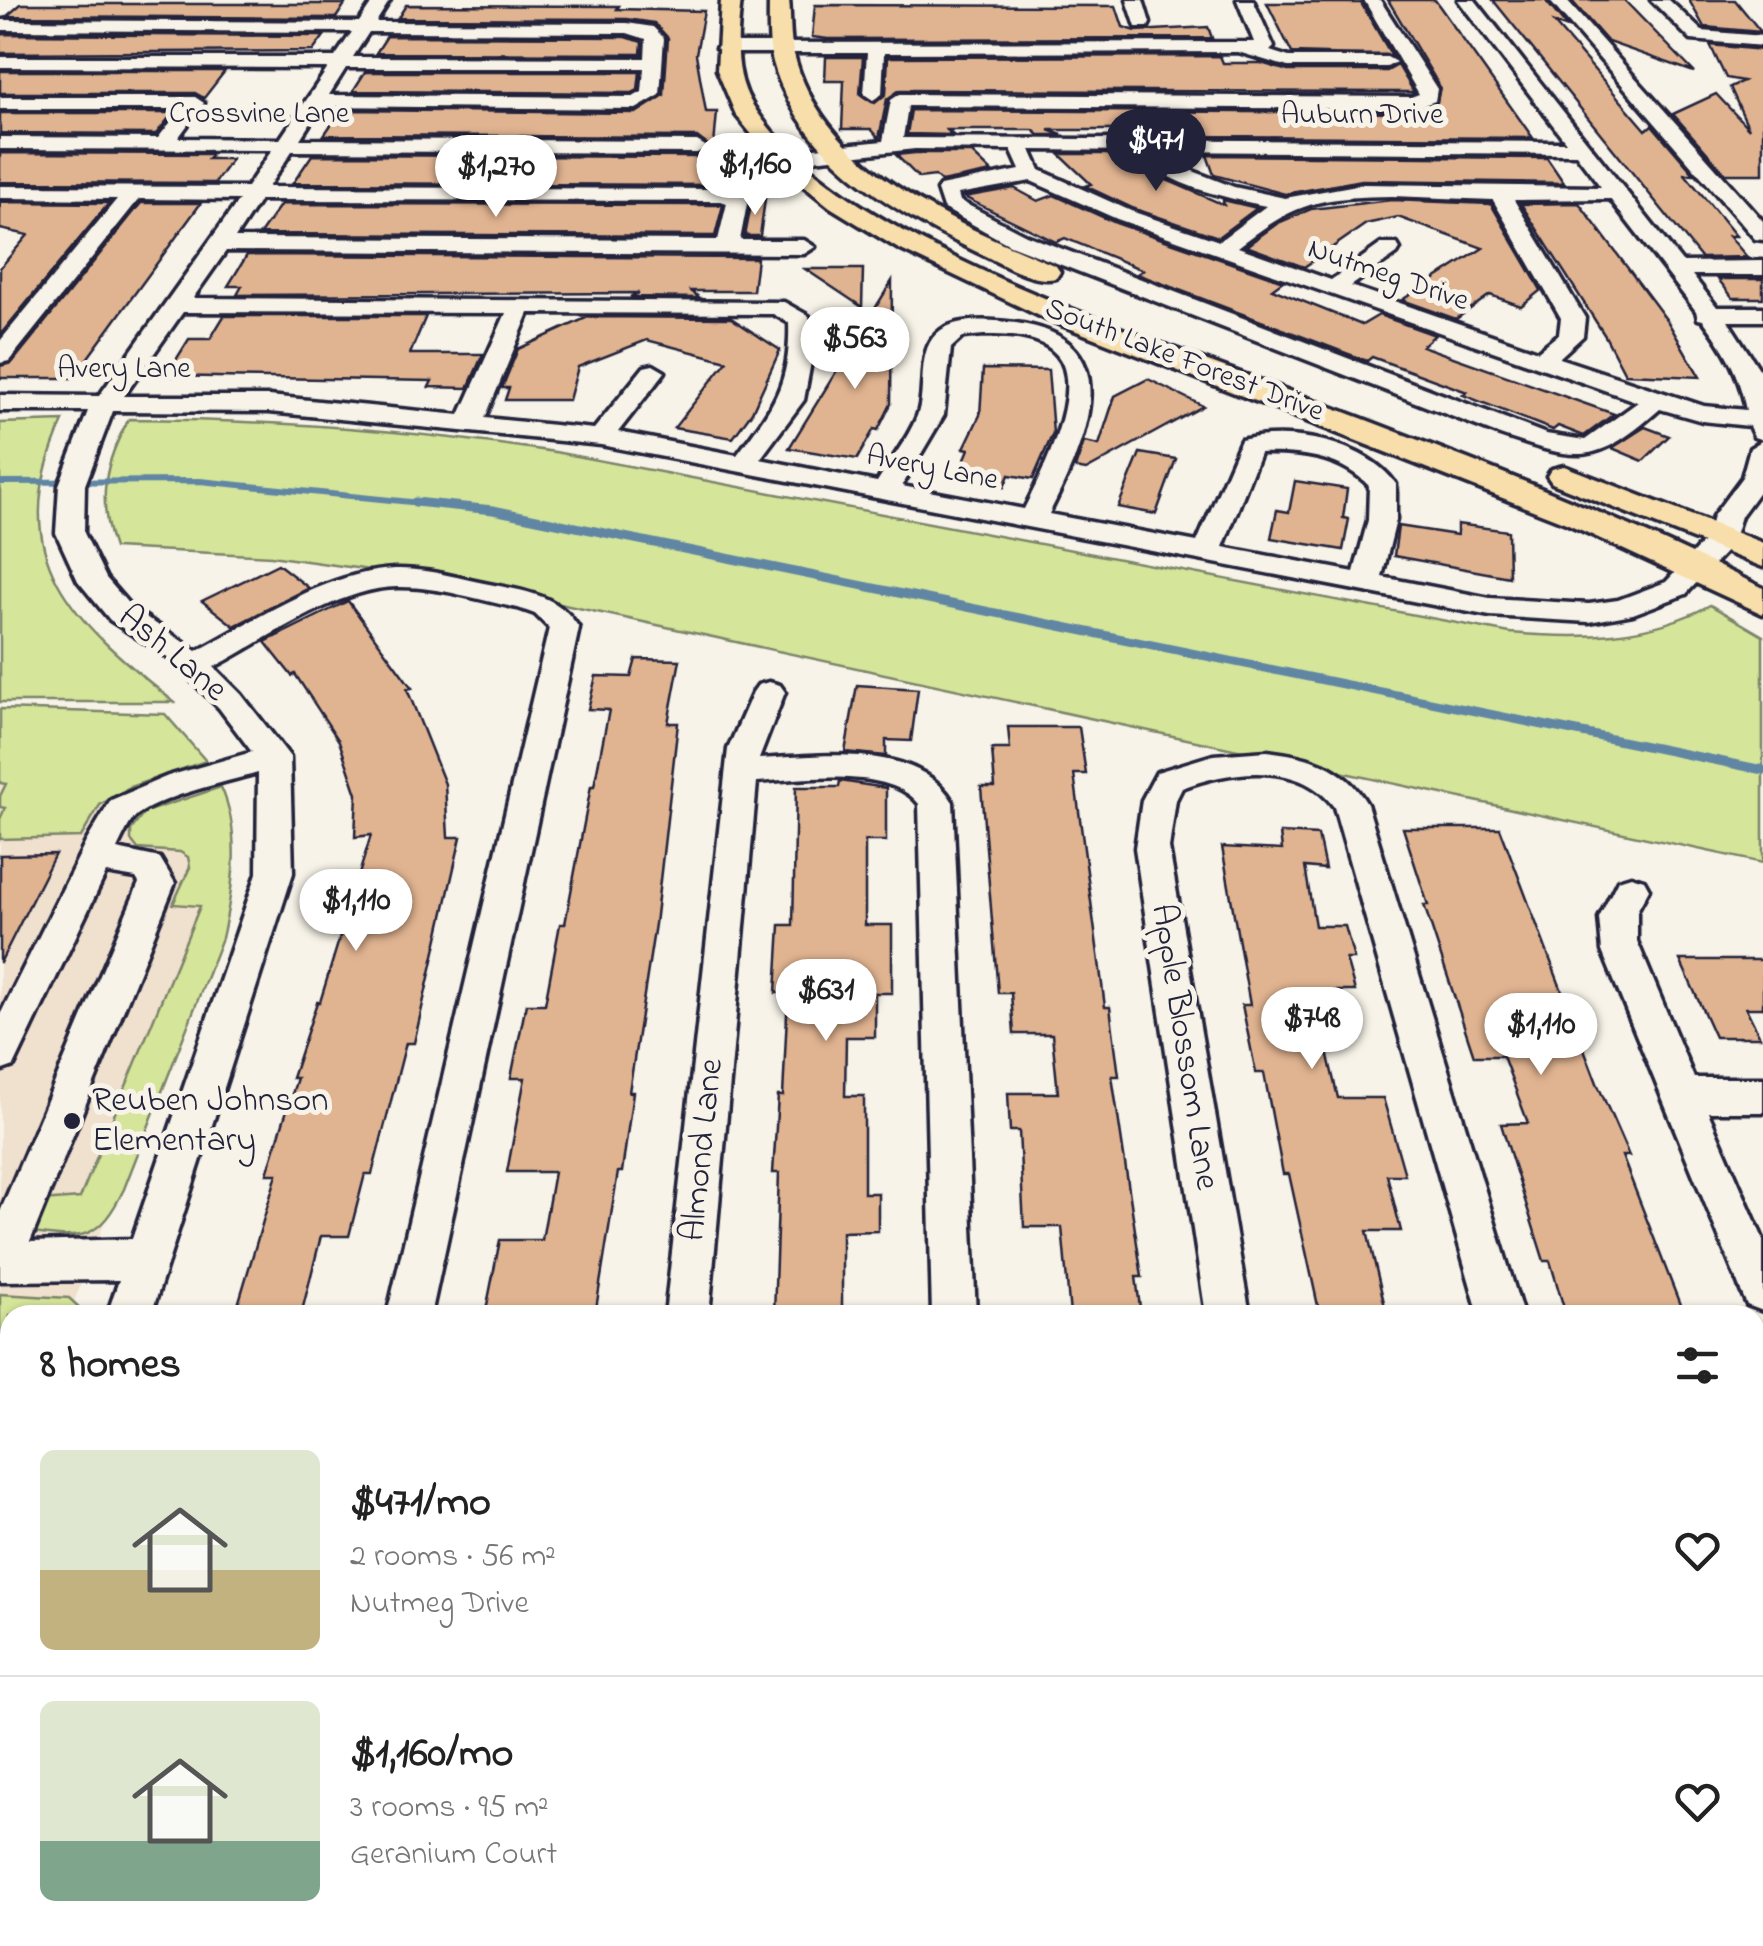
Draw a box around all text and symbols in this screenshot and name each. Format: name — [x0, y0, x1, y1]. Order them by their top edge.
street label: Crossvine Lane — [169, 93, 350, 137]
street label: Auburn Drive — [1281, 94, 1444, 138]
pin: $471 — [1097, 109, 1215, 194]
text: $471 — [1128, 118, 1184, 165]
pin: $1,160 — [674, 133, 836, 218]
pin: $1,270 — [415, 135, 577, 220]
text: $1,160 — [718, 142, 792, 189]
text: $1,270 — [457, 144, 535, 191]
street label: Nutmeg Drive — [1302, 228, 1475, 324]
street label: South Lake Forest Drive — [1038, 287, 1330, 435]
pin: $563 — [796, 307, 914, 392]
text: $563 — [823, 316, 887, 363]
street label: Avery Lane — [57, 348, 191, 392]
street label: Avery Lane — [862, 435, 1002, 503]
street label: Ash Lane — [106, 593, 238, 715]
pin: $1,110 — [275, 869, 437, 954]
text: $1,110 — [321, 878, 391, 925]
street label: Apple Blossom Lane — [1136, 900, 1232, 1194]
pin: $631 — [767, 959, 885, 1044]
text: $631 — [798, 968, 854, 1015]
pin: $748 — [1253, 987, 1371, 1072]
pin: $1,110 — [1460, 993, 1622, 1078]
text: $748 — [1283, 996, 1341, 1043]
text: $1,110 — [1506, 1002, 1576, 1049]
street label: Almond Lane — [668, 1056, 738, 1244]
place label: Reuben Johnson Elementary — [92, 1076, 329, 1167]
marker: Reuben Johnson Elementary — [61, 1110, 83, 1132]
text: 8 homes — [40, 1335, 181, 1396]
icon: filters — [1670, 1338, 1725, 1393]
text: $471/mo — [350, 1473, 491, 1534]
icon: home — [120, 1490, 240, 1610]
icon: heart — [1670, 1523, 1725, 1578]
text: 2 rooms · 56 m² — [350, 1534, 556, 1581]
text: Nutmeg Drive — [350, 1581, 529, 1628]
text: $1,160/mo — [350, 1724, 513, 1785]
icon: home — [120, 1741, 240, 1861]
icon: heart — [1670, 1774, 1725, 1829]
text: 3 rooms · 95 m² — [350, 1785, 549, 1832]
text: Geranium Court — [350, 1832, 557, 1879]

